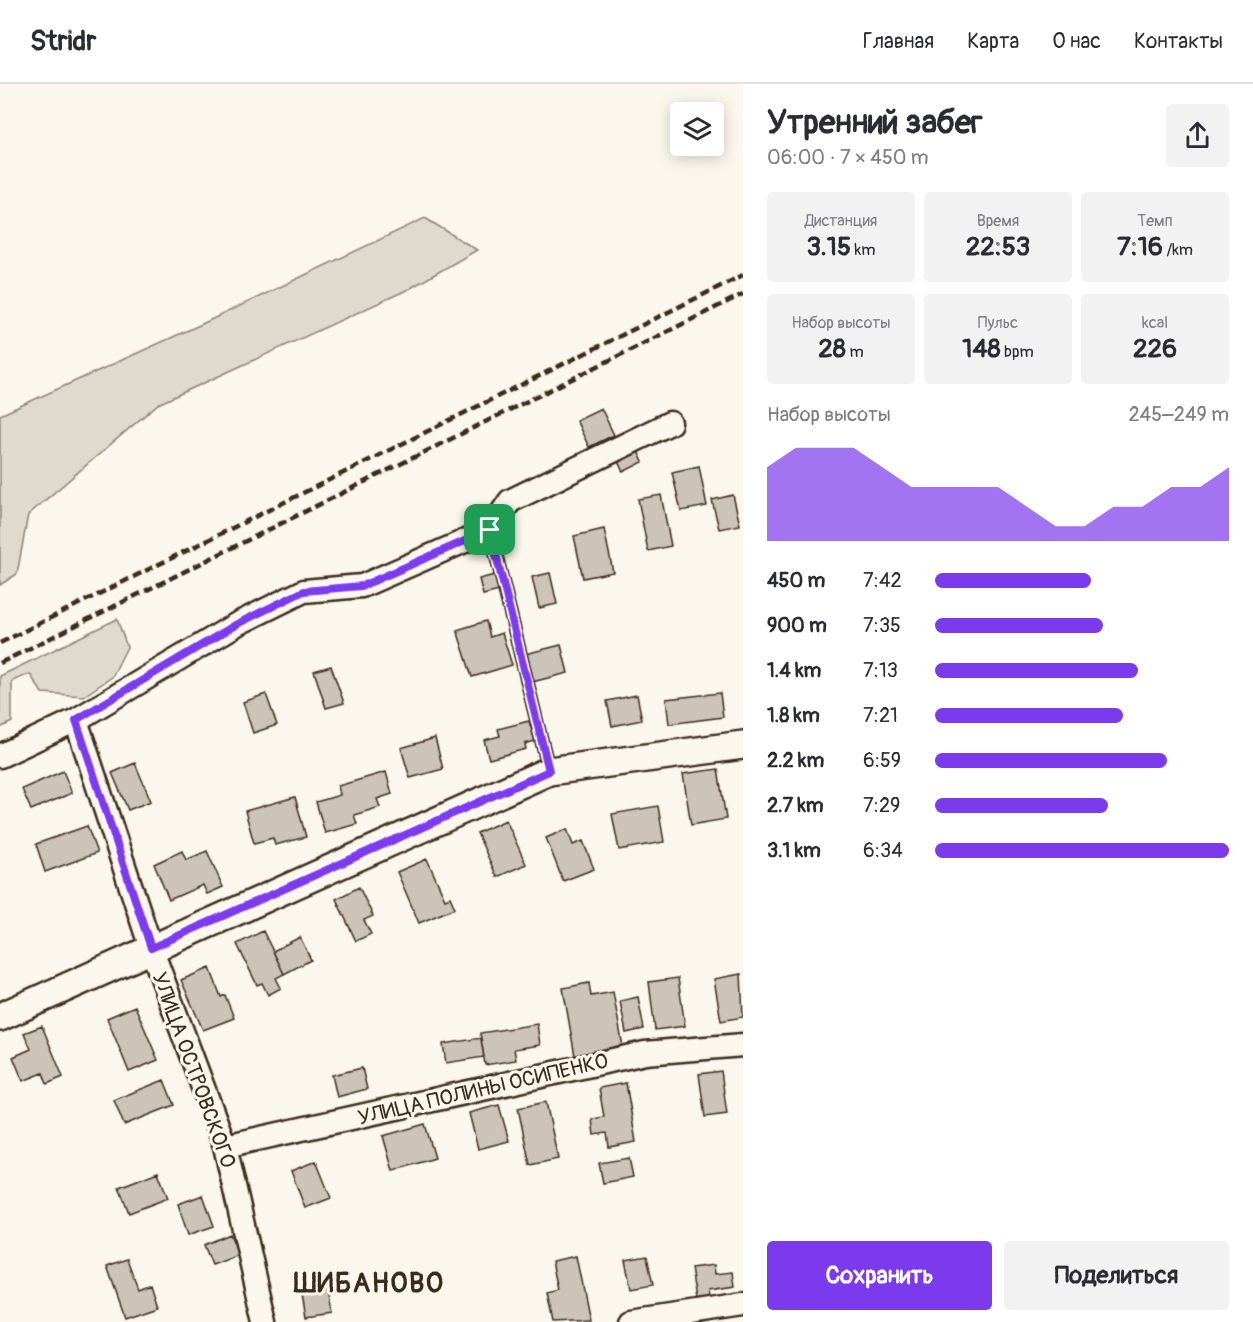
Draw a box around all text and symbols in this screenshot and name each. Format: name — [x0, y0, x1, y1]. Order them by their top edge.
text: Stridr — [30, 24, 96, 59]
text: Главная — [863, 28, 934, 55]
text: Карта — [967, 28, 1019, 55]
text: О нас — [1052, 28, 1101, 55]
text: Контакты — [1134, 28, 1223, 55]
map controls — [670, 102, 724, 156]
button: layers — [670, 102, 724, 156]
text: Утренний забег — [767, 102, 983, 143]
button: share — [1166, 104, 1229, 167]
text: 06:00 · 7 × 450 m — [767, 145, 929, 170]
text: Дистанция — [805, 211, 877, 231]
text: Время — [977, 211, 1019, 231]
text: Темп — [1137, 211, 1173, 231]
text: 3.15 — [807, 231, 851, 263]
text: 22:53 — [966, 231, 1030, 263]
text: 7:16 — [1117, 231, 1163, 263]
text: km — [851, 240, 875, 260]
text: /km — [1163, 240, 1193, 260]
text: Набор высоты — [791, 313, 891, 333]
text: Пульс — [978, 313, 1018, 333]
text: kcal — [1142, 313, 1168, 333]
text: 28 — [818, 333, 846, 365]
text: 148 — [962, 333, 1001, 365]
text: 226 — [1133, 333, 1177, 365]
text: m — [846, 342, 864, 362]
text: bpm — [1001, 342, 1034, 362]
text: Набор высоты — [767, 402, 891, 427]
text: 245–249 m — [1128, 402, 1229, 427]
pin — [464, 504, 515, 555]
icon: arrive — [473, 513, 506, 546]
text: 450 m — [767, 568, 825, 593]
text: 7:42 — [863, 568, 902, 593]
text: 900 m — [767, 613, 827, 638]
text: 7:35 — [863, 613, 901, 638]
text: 1.4 km — [767, 658, 821, 683]
text: 7:13 — [863, 658, 898, 683]
text: 1.8 km — [767, 703, 820, 728]
text: 7:21 — [863, 703, 898, 728]
text: 2.2 km — [767, 748, 824, 773]
text: 6:59 — [863, 748, 901, 773]
text: 2.7 km — [767, 793, 824, 818]
text: 7:29 — [863, 793, 900, 818]
text: 3.1 km — [767, 838, 821, 863]
text: 6:34 — [863, 838, 903, 863]
street label: УЛИЦА ОСТРОВСКОГО — [146, 969, 241, 1172]
street label: УЛИЦА ПОЛИНЫ ОСИПЕНКО — [355, 1048, 611, 1131]
button: Сохранить — [767, 1241, 992, 1310]
button: Поделиться — [1004, 1241, 1229, 1310]
district label: ШИБАНОВО — [293, 1267, 444, 1300]

